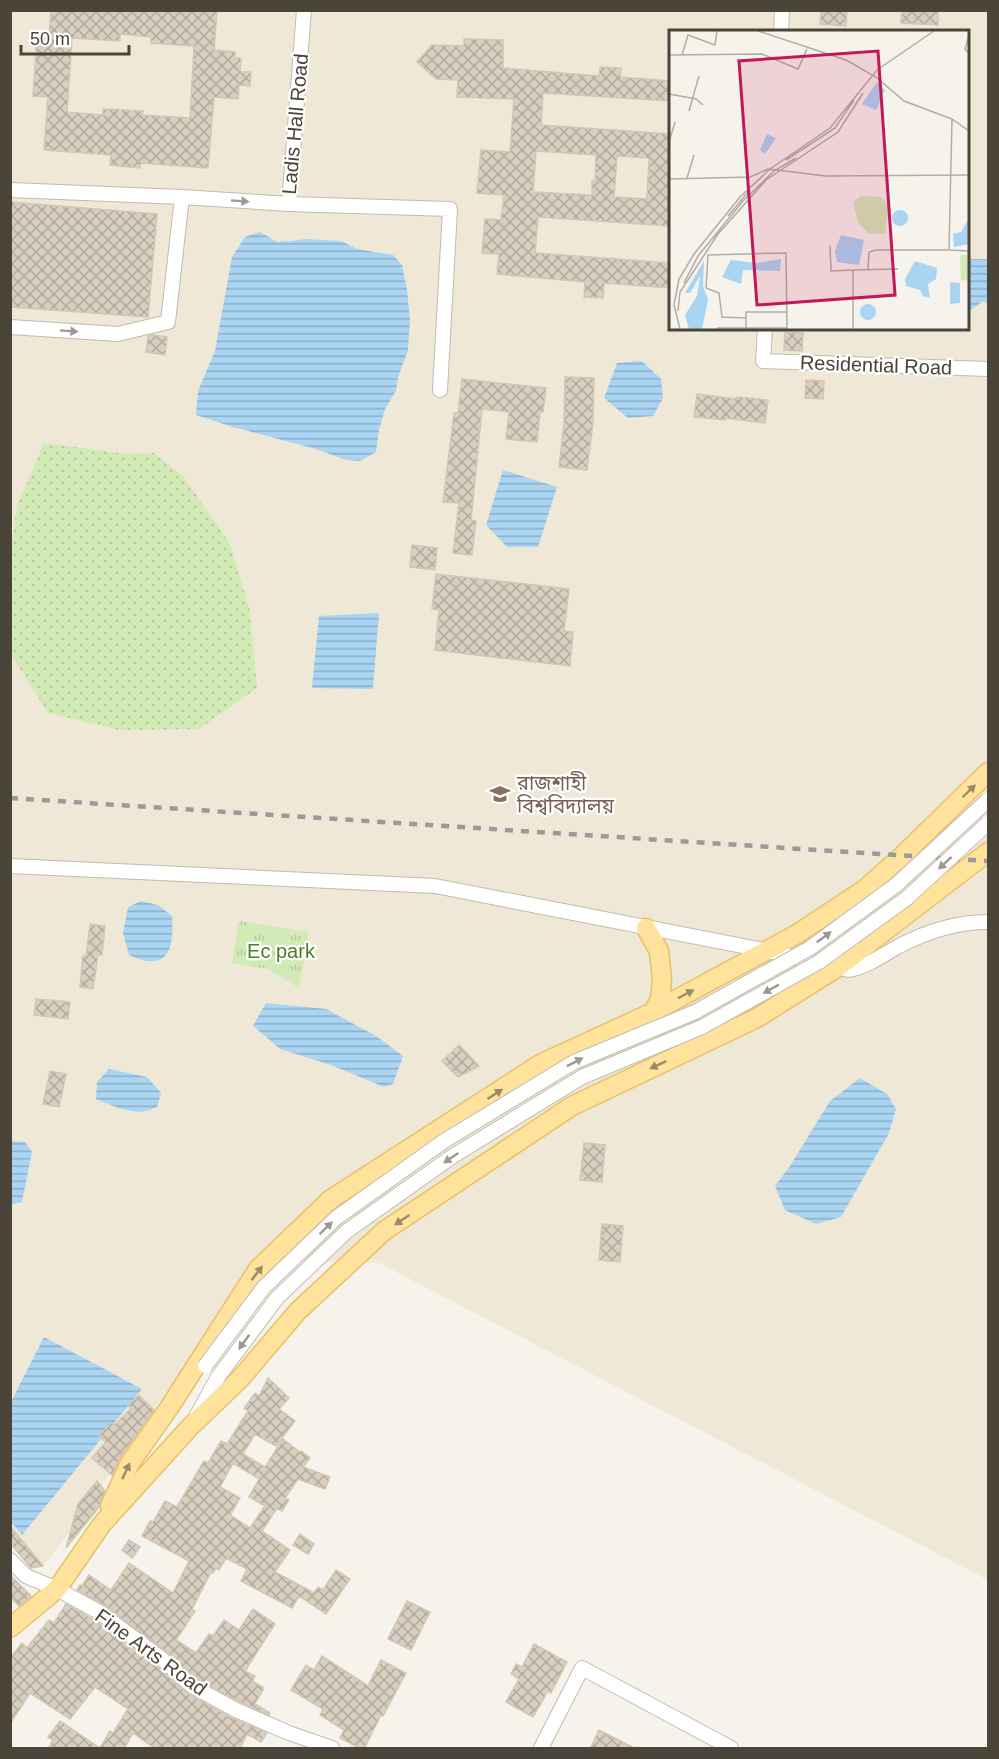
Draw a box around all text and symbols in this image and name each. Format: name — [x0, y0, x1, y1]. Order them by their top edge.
scale bar — [21, 18, 129, 56]
text: 50 m — [30, 29, 70, 49]
inset map — [669, 30, 969, 330]
street label: Ladis Hall Road — [278, 53, 312, 195]
one-way arrow — [231, 196, 250, 205]
one-way arrow — [59, 326, 78, 336]
street label: Residential Road — [799, 351, 953, 379]
place label: রাজশাহী বিশ্ববিদ্যালয় — [516, 771, 614, 817]
school or university icon: রাজশাহী বিশ্ববিদ্যালয় — [488, 782, 512, 806]
one-way arrow — [961, 785, 975, 799]
one-way arrow — [938, 856, 953, 870]
one-way arrow — [817, 932, 832, 944]
park label: Ec park — [247, 940, 316, 962]
one-way arrow — [762, 984, 779, 994]
one-way arrow — [678, 989, 695, 999]
one-way arrow — [567, 1057, 584, 1067]
one-way arrow — [649, 1061, 666, 1070]
one-way arrow — [487, 1088, 503, 1099]
one-way arrow — [443, 1152, 459, 1164]
one-way arrow — [394, 1214, 410, 1226]
one-way arrow — [318, 1221, 333, 1235]
one-way arrow — [250, 1266, 262, 1281]
one-way arrow — [238, 1334, 250, 1350]
one-way arrow — [122, 1463, 131, 1480]
street label: Fine Arts Road — [91, 1604, 211, 1700]

